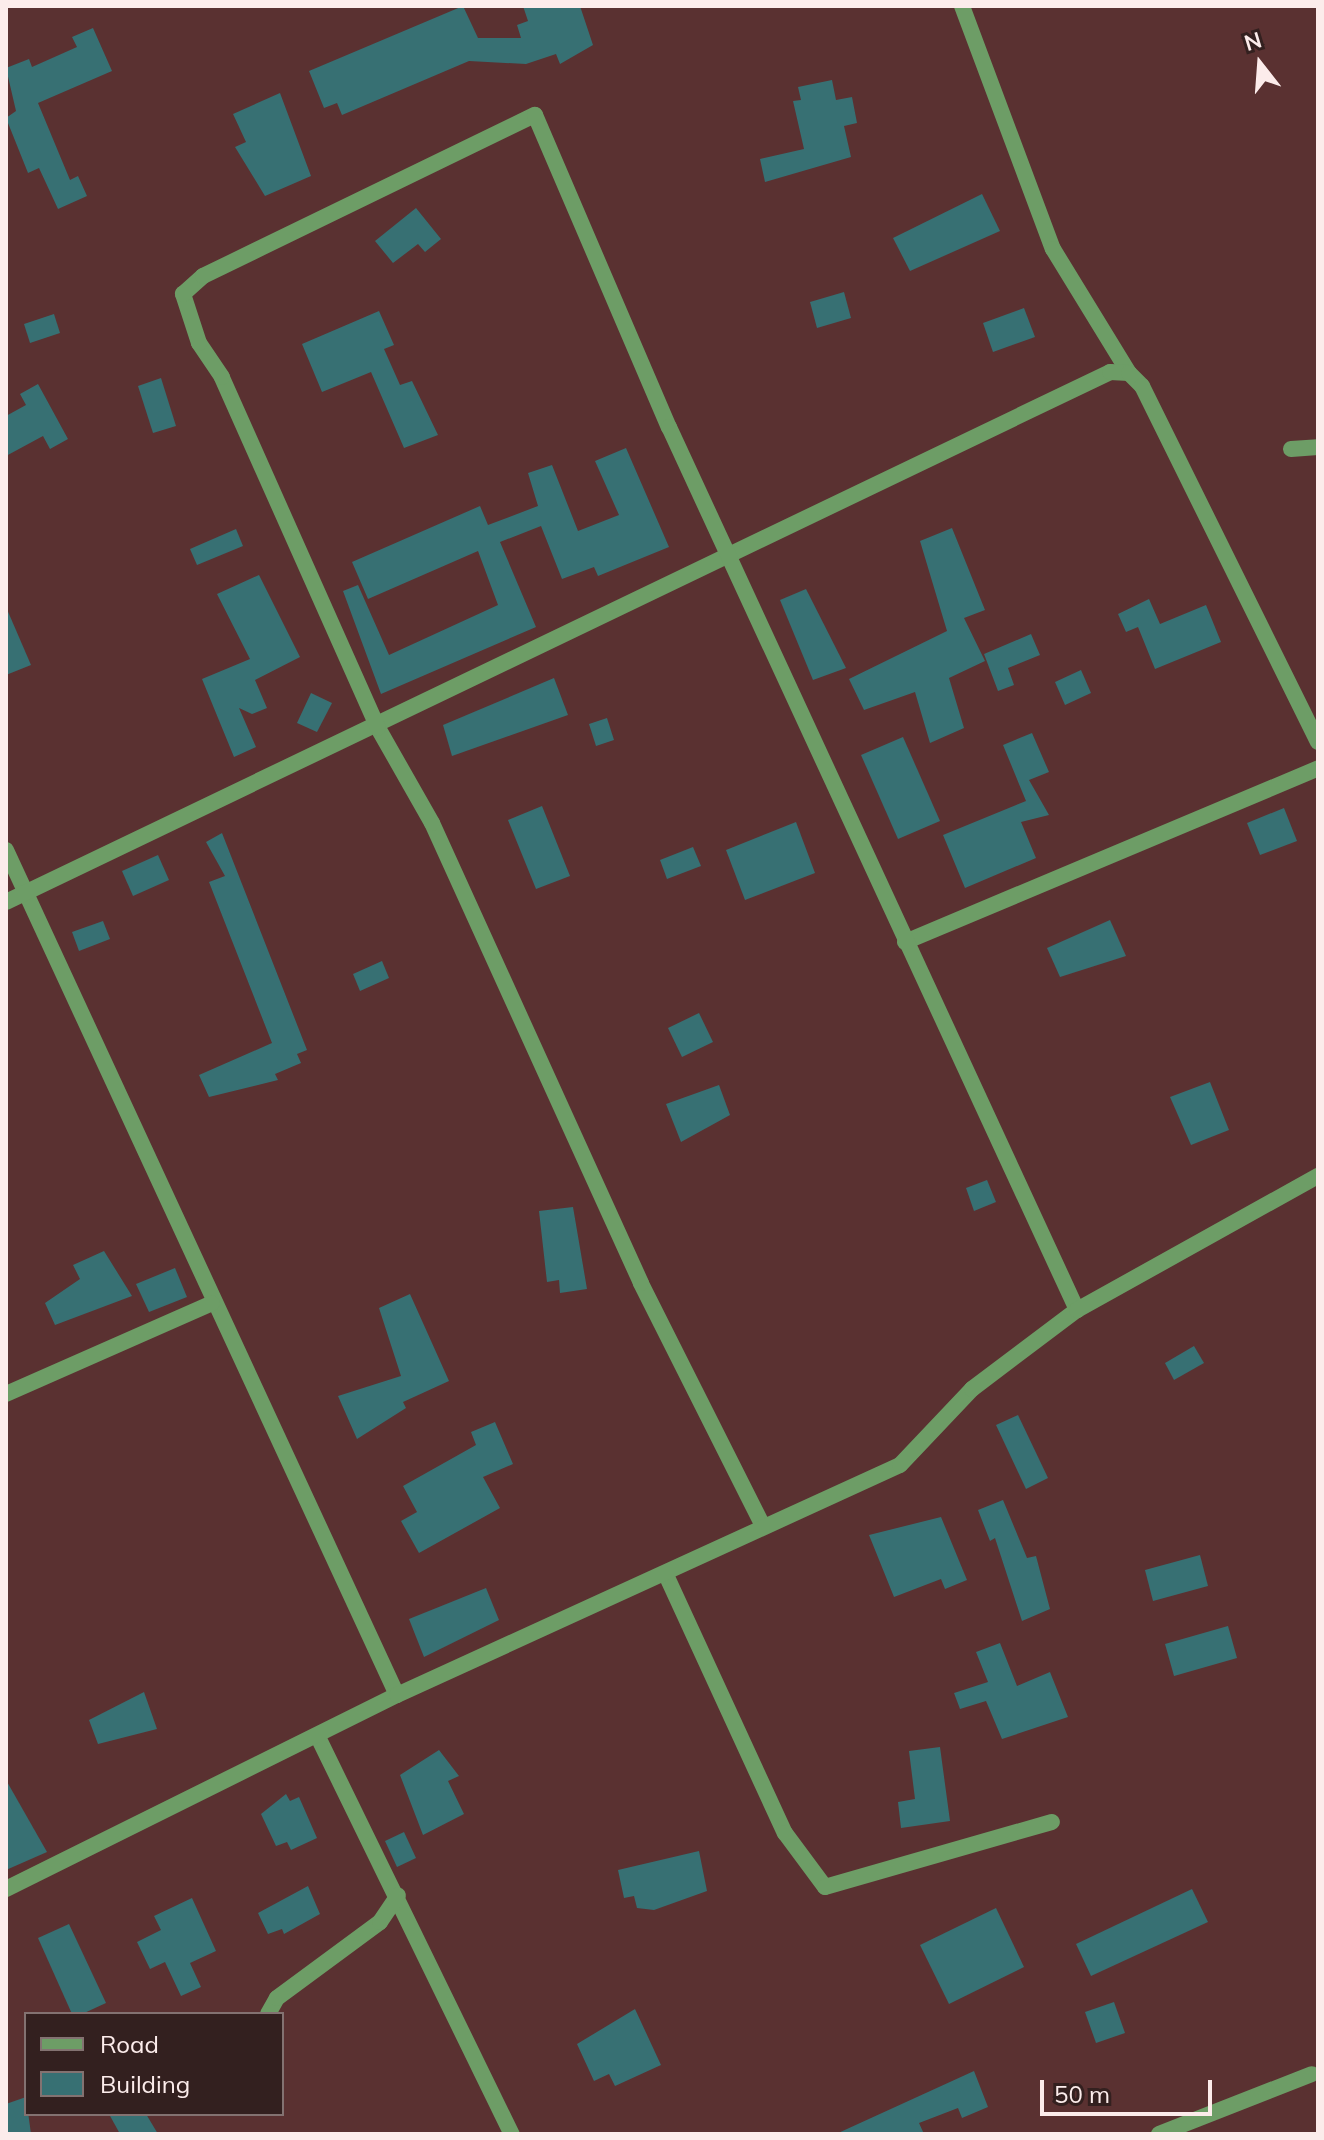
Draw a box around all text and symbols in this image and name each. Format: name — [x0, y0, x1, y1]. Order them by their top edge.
north arrow — [1220, 24, 1300, 104]
text: N — [1241, 25, 1265, 57]
legend — [24, 2012, 284, 2116]
text: Road — [100, 2029, 159, 2059]
scale bar — [1044, 2064, 1216, 2114]
text: Building — [100, 2069, 190, 2099]
text: 50 m — [1054, 2079, 1110, 2109]

